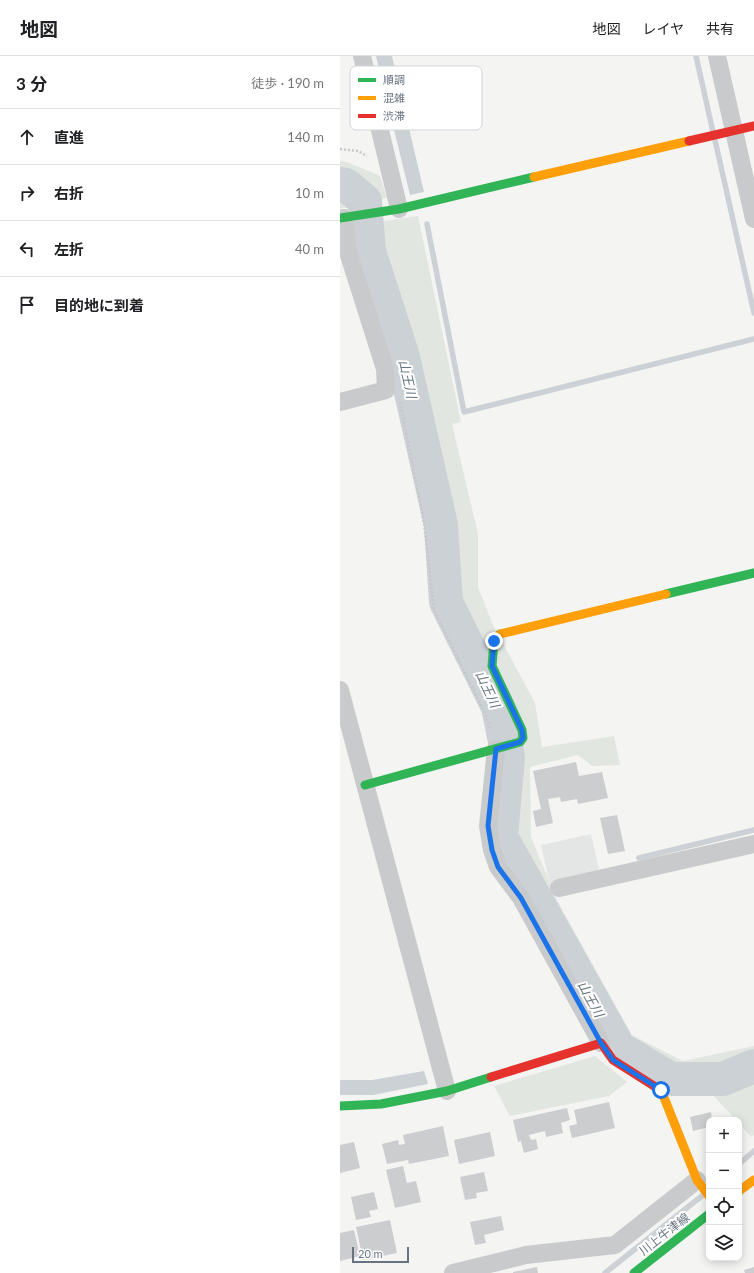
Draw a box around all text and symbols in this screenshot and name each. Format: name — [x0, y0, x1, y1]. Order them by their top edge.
text: 地図 — [20, 17, 58, 40]
text: 地図 — [592, 20, 620, 37]
text: レイヤ — [642, 20, 684, 37]
text: 共有 — [706, 20, 734, 37]
legend — [350, 66, 482, 130]
text: 3 分 — [16, 73, 47, 94]
text: 順調 — [383, 73, 405, 86]
text: 徒歩 · 190 m — [251, 75, 324, 91]
text: 混雑 — [383, 91, 405, 104]
text: 渋滞 — [383, 109, 405, 122]
icon: ahead — [16, 126, 38, 148]
text: 直進 — [54, 128, 84, 146]
text: 140 m — [287, 129, 324, 145]
icon: right — [16, 182, 38, 204]
text: 右折 — [54, 184, 84, 202]
text: 10 m — [295, 185, 324, 201]
icon: left — [16, 238, 38, 260]
text: 左折 — [54, 240, 84, 258]
text: 40 m — [295, 241, 324, 257]
icon: arrive — [16, 294, 38, 316]
text: 目的地に到着 — [54, 296, 144, 314]
water label: 山王川 — [396, 358, 421, 402]
route end — [485, 632, 503, 650]
water label: 山王川 — [473, 668, 504, 712]
water label: 山王川 — [575, 978, 608, 1022]
route start — [652, 1081, 670, 1099]
map controls — [706, 1117, 742, 1261]
button: + — [706, 1117, 742, 1153]
button: − — [706, 1153, 742, 1189]
button: locate — [706, 1189, 742, 1225]
street label: 川上牛津線 — [636, 1210, 692, 1258]
button: layers — [706, 1225, 742, 1261]
scale bar — [352, 1245, 409, 1264]
text: 20 m — [358, 1247, 383, 1260]

